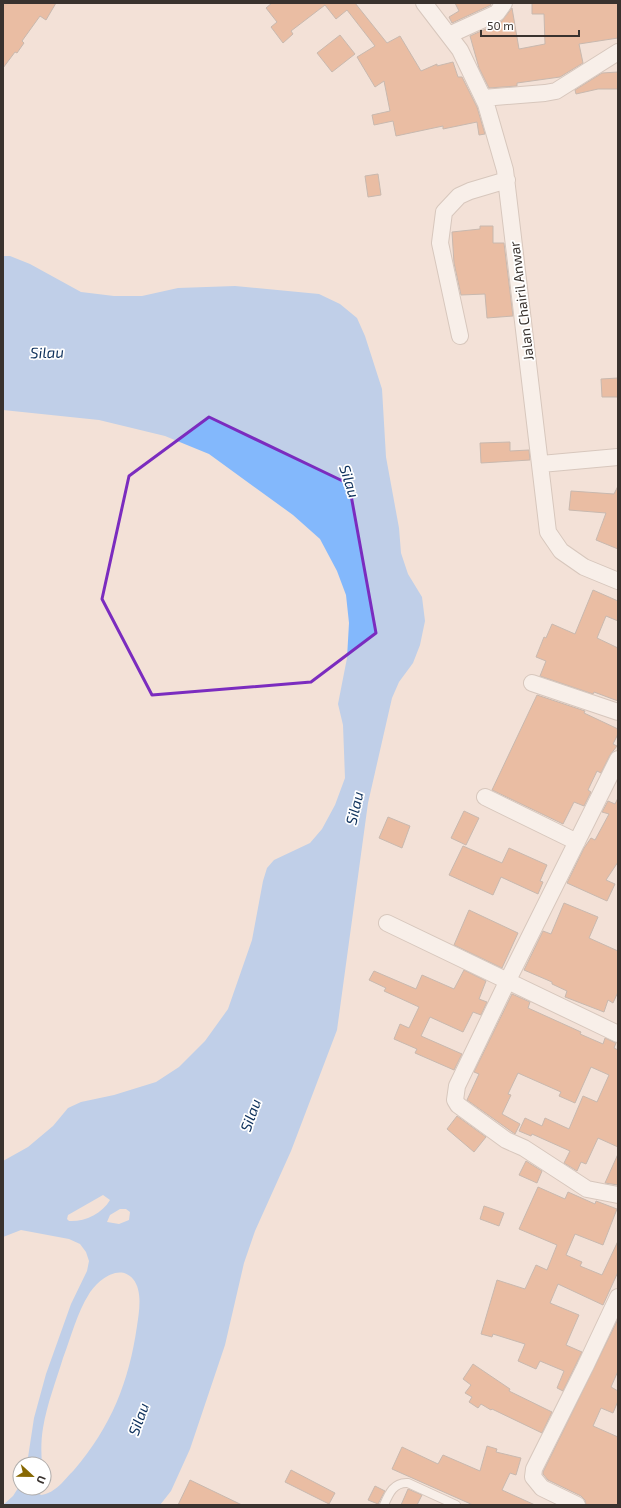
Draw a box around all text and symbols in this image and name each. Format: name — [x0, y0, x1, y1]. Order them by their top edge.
scale bar — [481, 12, 579, 38]
text: 50 m — [487, 18, 514, 32]
street label: Jalan Chairil Anwar — [505, 240, 537, 362]
water label: Silau — [30, 343, 64, 361]
water label: Silau — [336, 462, 364, 500]
water label: Silau — [341, 790, 367, 826]
water label: Silau — [236, 1096, 264, 1134]
water label: Silau — [124, 1400, 152, 1438]
north arrow — [12, 1456, 52, 1496]
text: U — [34, 1474, 49, 1486]

